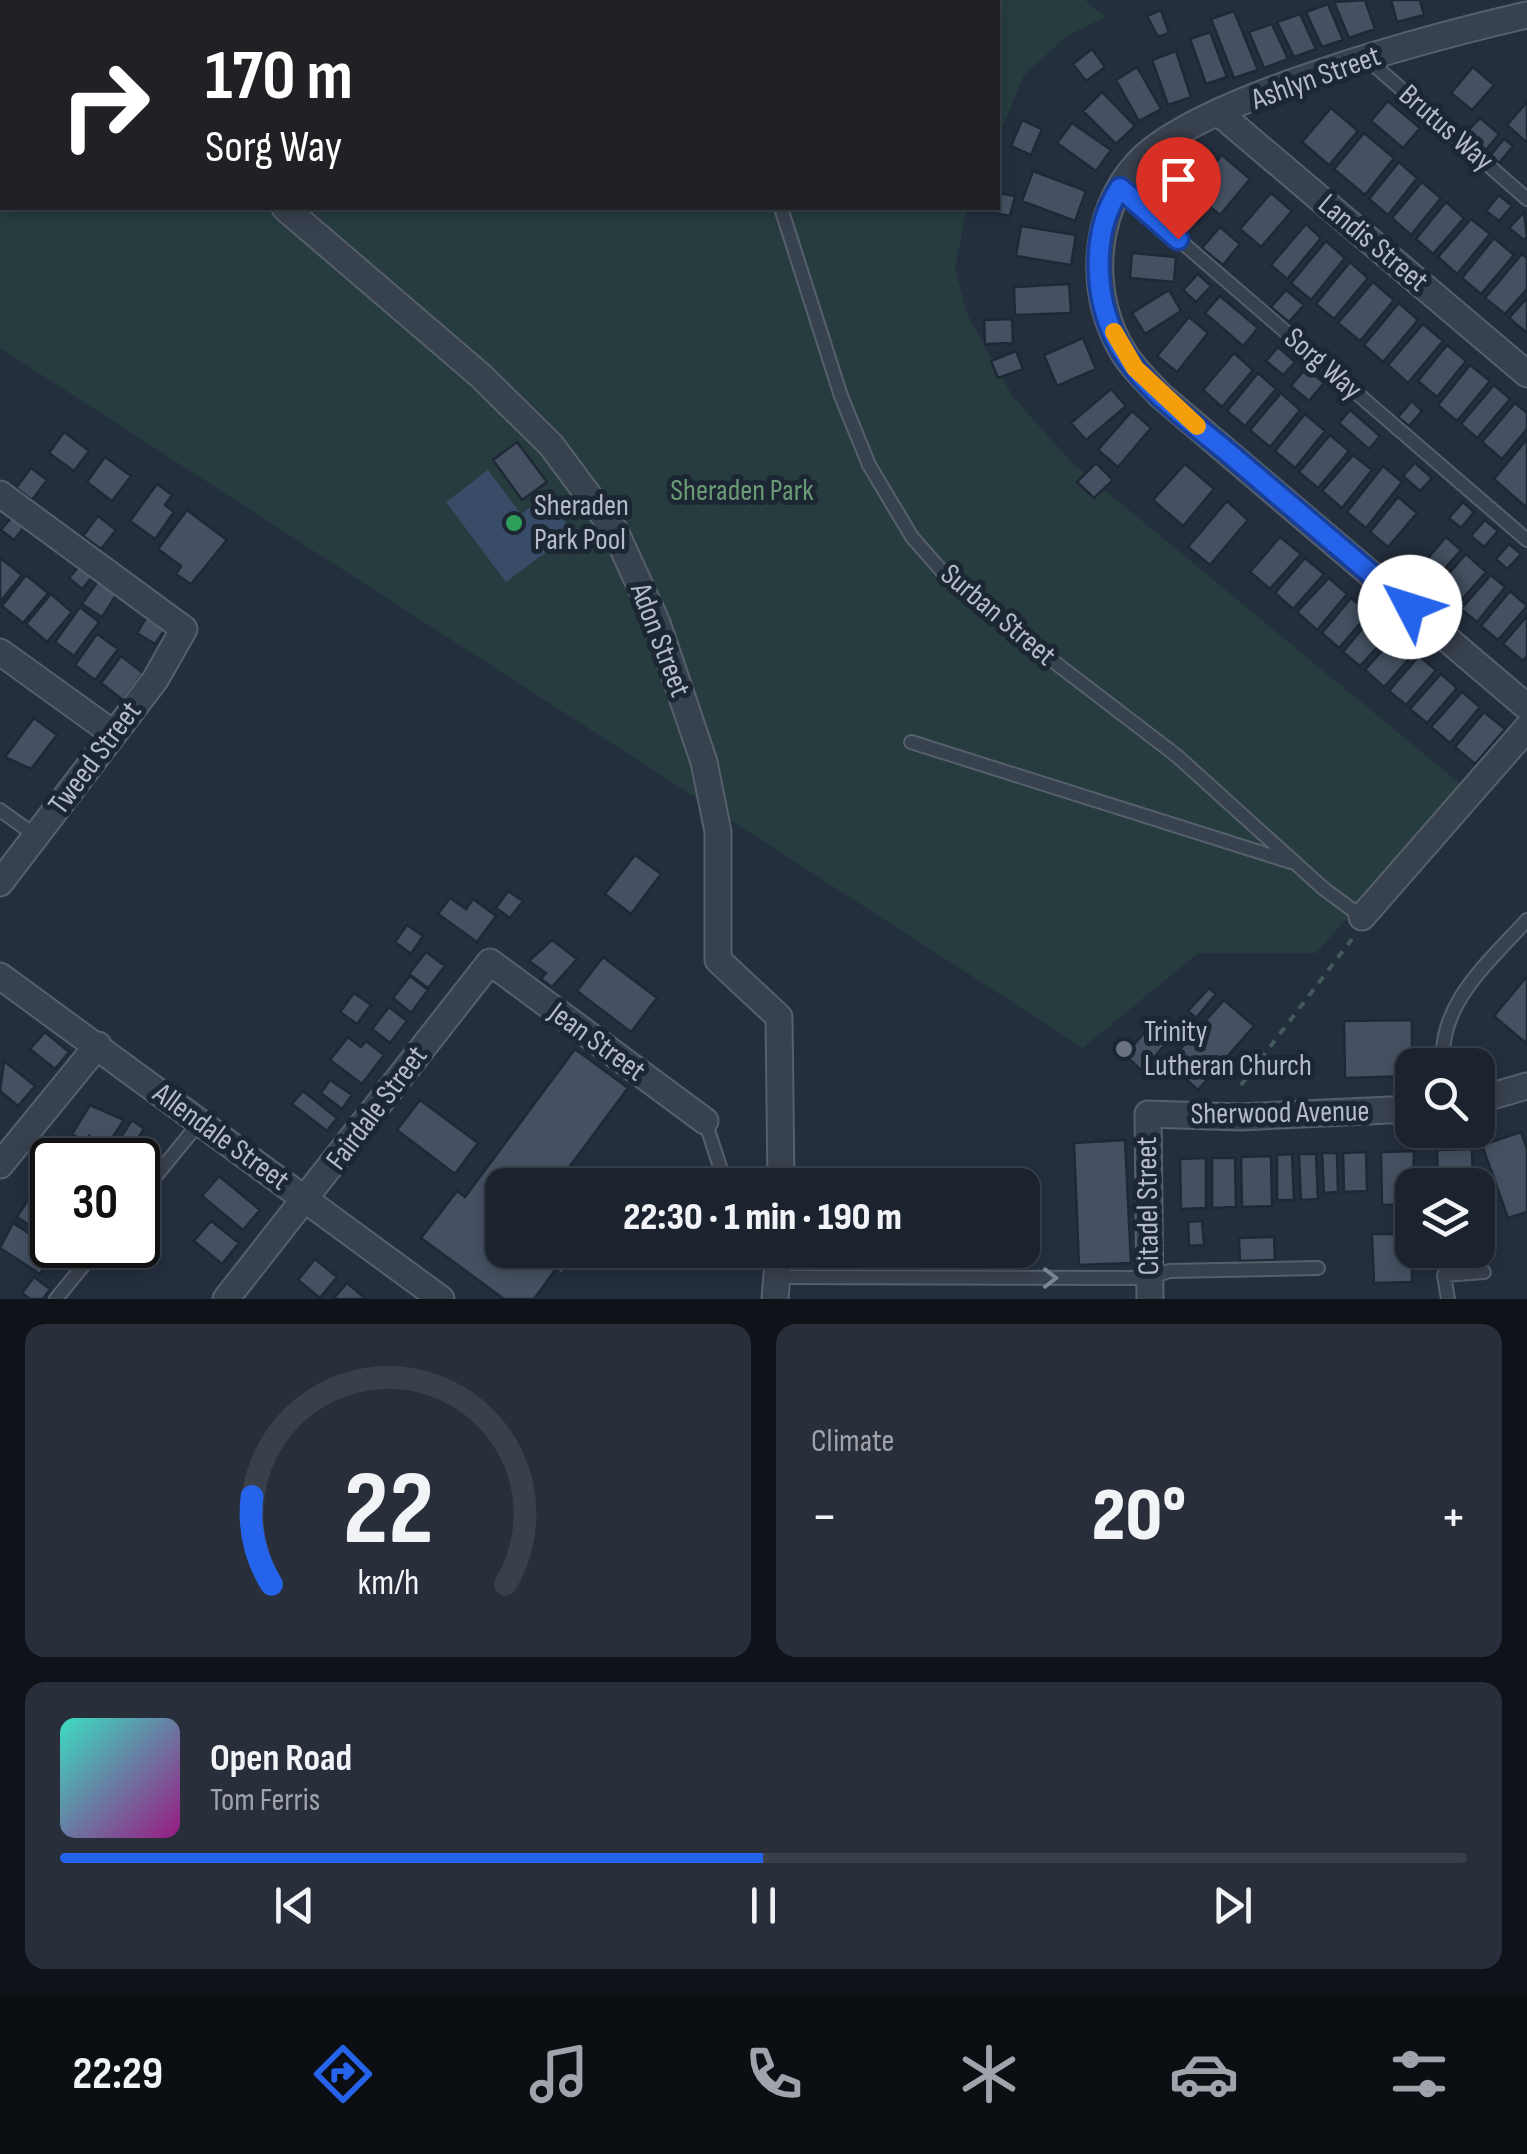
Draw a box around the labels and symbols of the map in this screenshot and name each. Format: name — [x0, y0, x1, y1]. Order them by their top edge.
street label: Ashlyn Street — [1246, 38, 1385, 118]
street label: Brutus Way — [1391, 77, 1501, 179]
pin — [1136, 137, 1221, 240]
street label: Landis Street — [1311, 187, 1435, 299]
street label: Sorg Way — [1277, 320, 1370, 408]
park label: Sheraden Park — [670, 473, 814, 509]
place label: Sheraden Park Pool — [534, 488, 629, 558]
marker: Sheraden Park Pool — [503, 512, 525, 534]
position arrow — [1358, 555, 1462, 659]
street label: Surban Street — [933, 557, 1063, 673]
street label: Adon Street — [622, 577, 698, 702]
street label: Tweed Street — [41, 694, 149, 822]
street label: Jean Street — [541, 994, 652, 1089]
place label: Trinity Lutheran Church — [1144, 1014, 1312, 1084]
marker: Trinity Lutheran Church — [1113, 1038, 1135, 1060]
street label: Fairdale Street — [319, 1039, 435, 1177]
street label: Allendale Street — [145, 1075, 296, 1198]
street label: Sherwood Avenue — [1190, 1093, 1370, 1133]
street label: Citadel Street — [1129, 1136, 1167, 1276]
speed limit sign: 30 — [30, 1138, 160, 1268]
one-way arrow — [1042, 1267, 1058, 1289]

